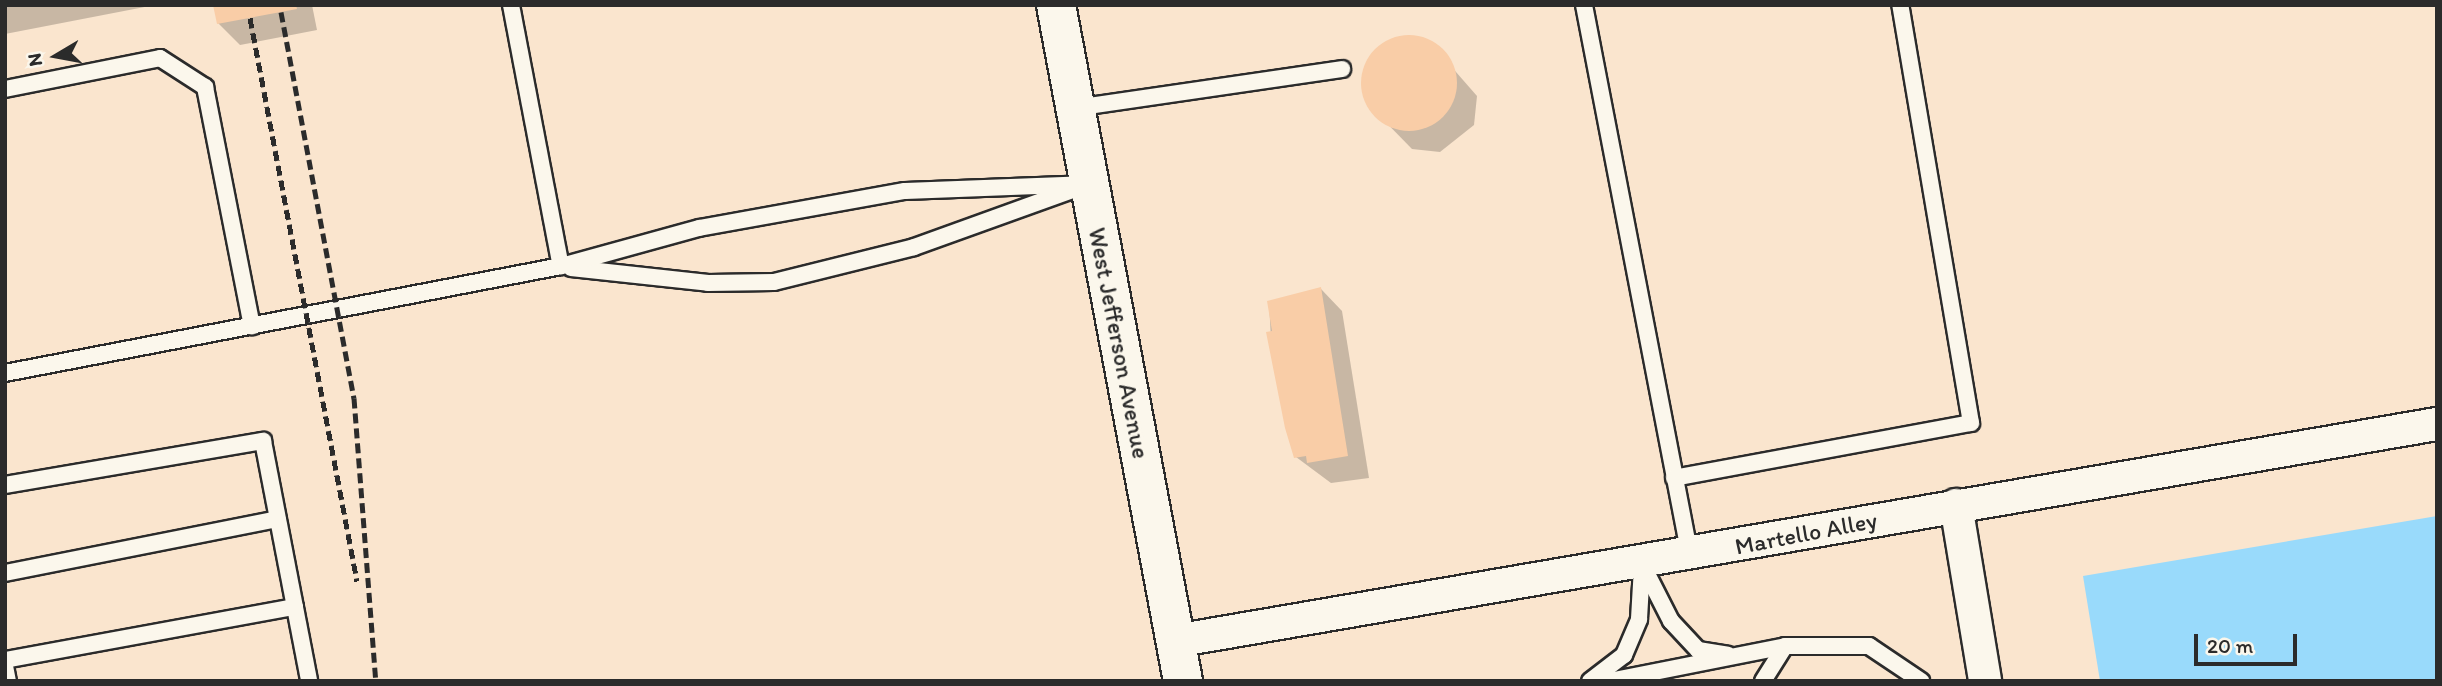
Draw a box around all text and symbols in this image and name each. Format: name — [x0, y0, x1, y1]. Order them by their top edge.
north arrow — [21, 21, 91, 91]
text: N — [22, 51, 47, 68]
street label: West Jefferson Avenue — [1082, 225, 1156, 461]
street label: Martello Alley — [1732, 505, 1880, 561]
scale bar — [2197, 620, 2300, 664]
text: 20 m — [2207, 633, 2253, 658]

